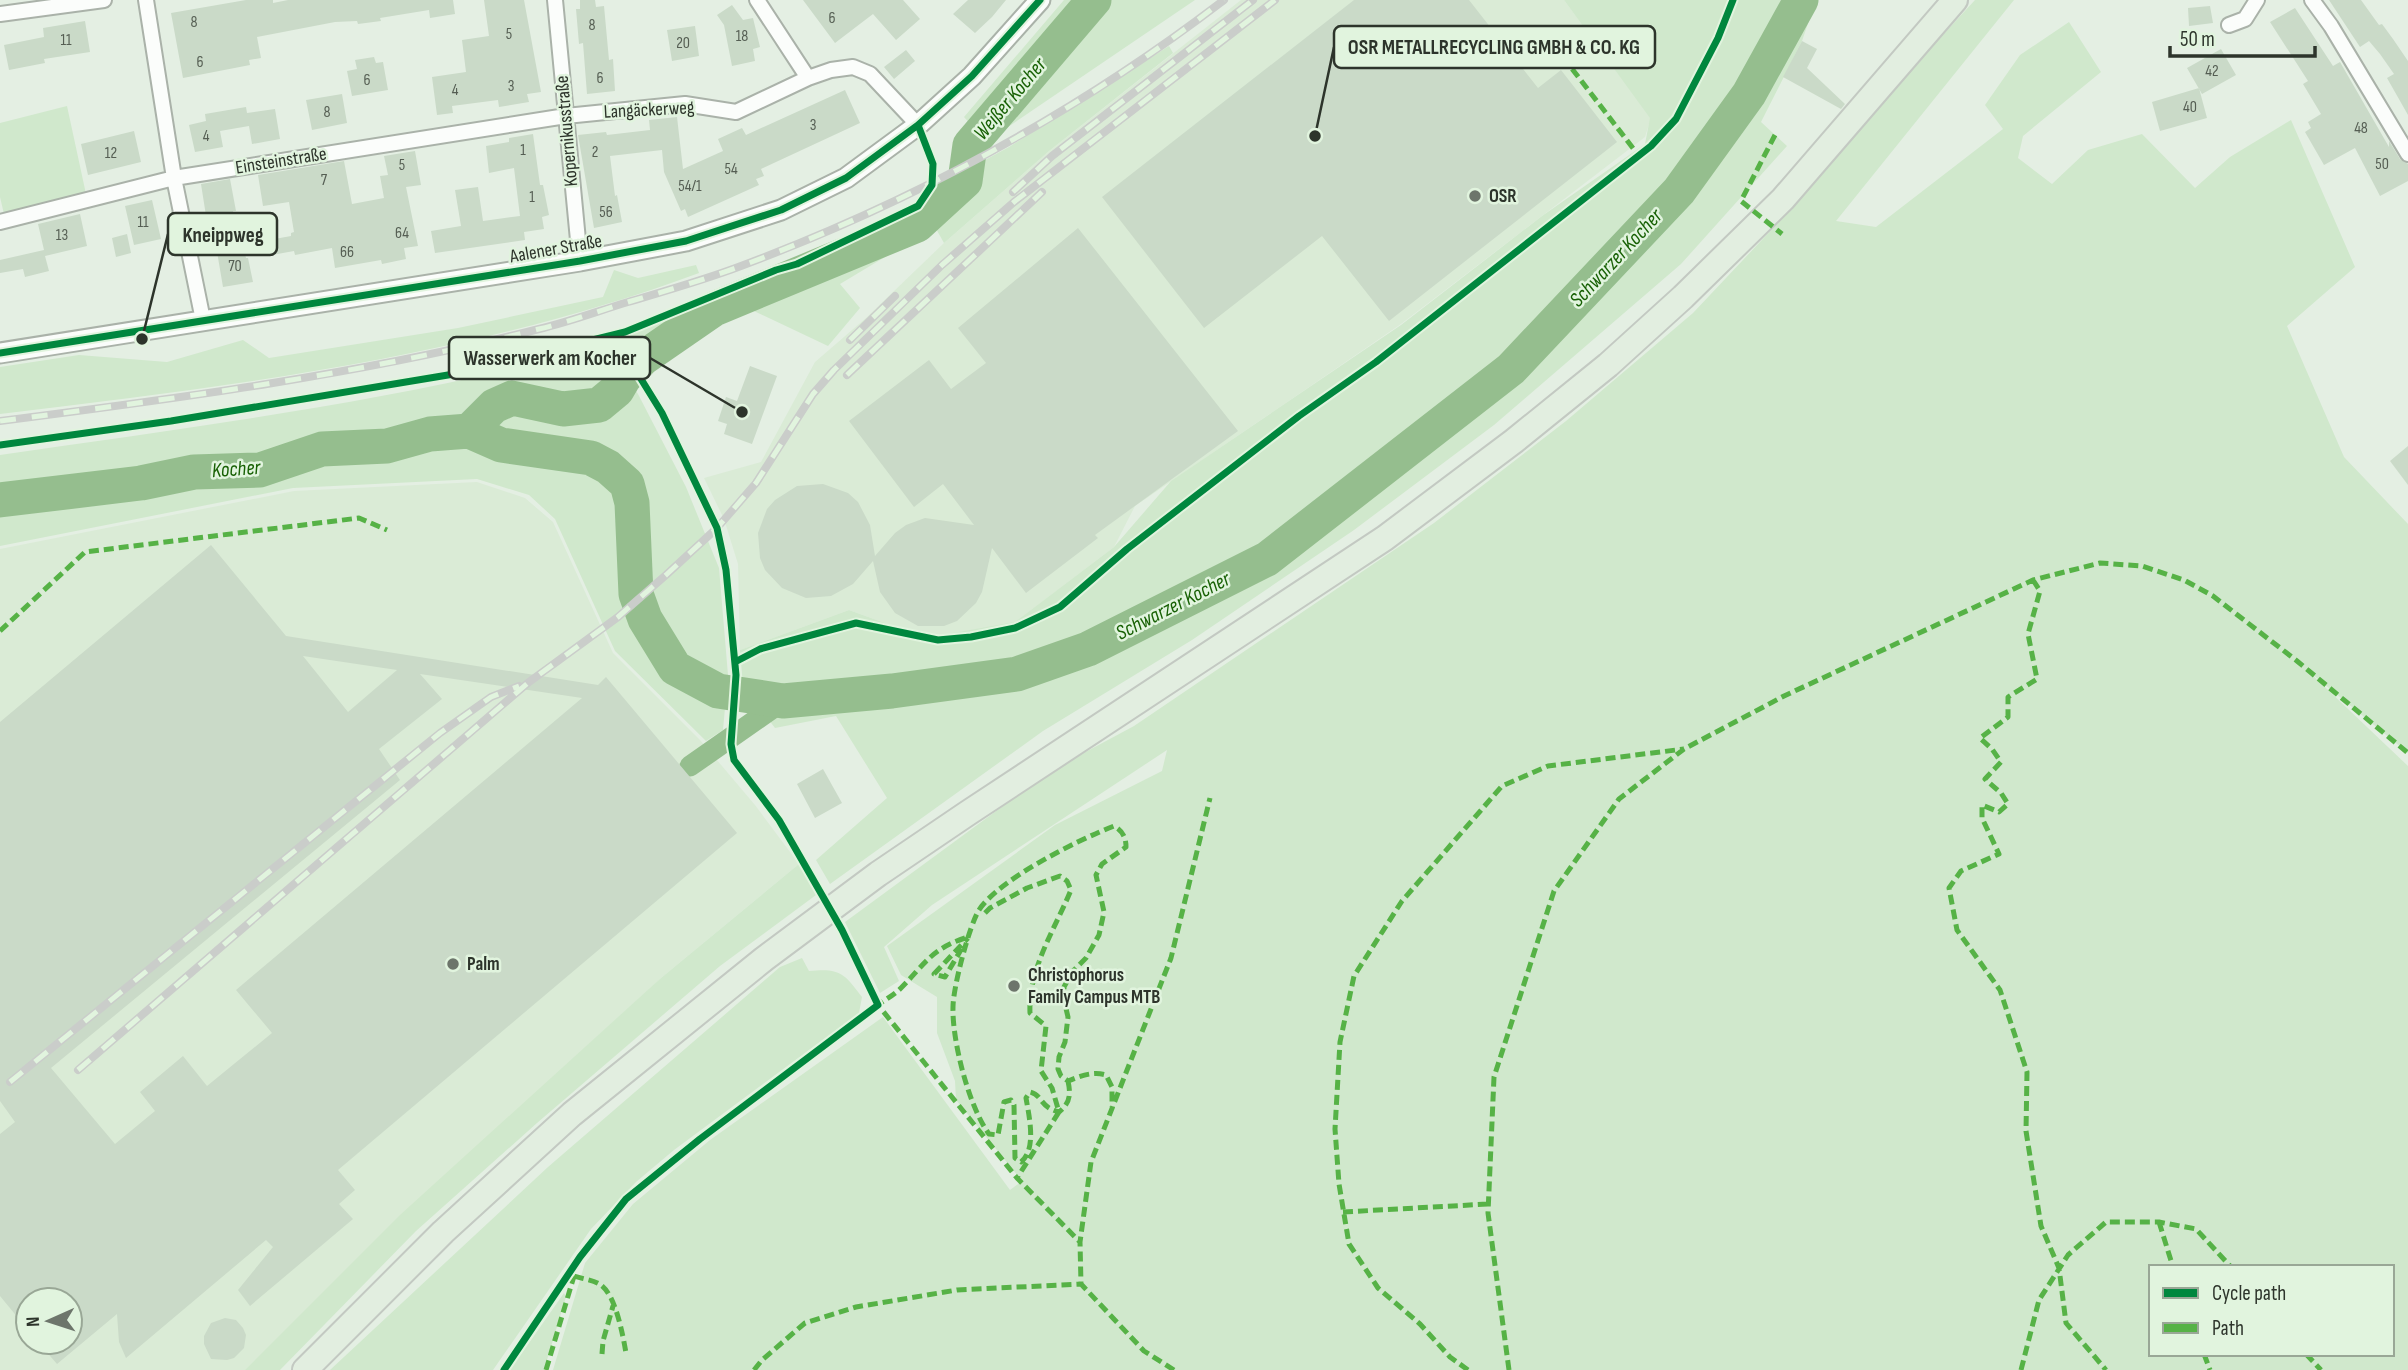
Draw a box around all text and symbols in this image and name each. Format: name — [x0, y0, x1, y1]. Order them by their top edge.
house number: 6 — [828, 9, 836, 28]
house number: 8 — [190, 13, 198, 32]
scale bar — [2170, 14, 2315, 58]
house number: 8 — [588, 16, 596, 35]
house number: 5 — [506, 25, 512, 44]
callout: OSR METALLRECYCLING GMBH & CO. KG — [1334, 26, 1655, 68]
house number: 18 — [736, 27, 748, 46]
text: 50 m — [2180, 27, 2215, 52]
house number: 11 — [60, 31, 72, 50]
house number: 20 — [676, 34, 690, 53]
text: OSR METALLRECYCLING GMBH & CO. KG — [1348, 35, 1640, 60]
water label: Weißer Kocher — [968, 52, 1052, 145]
house number: 6 — [196, 53, 204, 72]
house number: 42 — [2205, 62, 2219, 81]
house number: 6 — [596, 69, 604, 88]
house number: 6 — [363, 71, 371, 90]
street label: Kopernikusstraße — [551, 75, 583, 187]
house number: 3 — [508, 77, 514, 96]
house number: 4 — [452, 81, 459, 100]
street label: Langäckerweg — [603, 96, 695, 124]
house number: 40 — [2183, 98, 2197, 117]
house number: 8 — [323, 103, 331, 122]
house number: 3 — [810, 116, 816, 135]
house number: 48 — [2354, 119, 2368, 138]
house number: 4 — [203, 127, 210, 146]
house number: 1 — [520, 141, 526, 160]
street label: Einsteinstraße — [234, 142, 328, 180]
house number: 2 — [592, 143, 598, 162]
house number: 12 — [105, 144, 117, 163]
house number: 50 — [2375, 155, 2389, 174]
house number: 5 — [399, 156, 405, 175]
house number: 54 — [724, 160, 738, 179]
house number: 7 — [321, 171, 328, 190]
house number: 54/1 — [678, 177, 702, 196]
place label: OSR — [1489, 185, 1517, 208]
house number: 1 — [529, 188, 535, 207]
marker: OSR — [1467, 188, 1483, 204]
house number: 56 — [599, 203, 613, 222]
water label: Schwarzer Kocher — [1564, 203, 1668, 312]
house number: 11 — [137, 213, 149, 232]
callout: Kneippweg — [168, 213, 277, 255]
text: Kneippweg — [182, 223, 264, 248]
house number: 64 — [395, 224, 409, 243]
house number: 13 — [56, 226, 68, 245]
street label: Aalener Straße — [507, 230, 604, 269]
house number: 66 — [340, 243, 354, 262]
house number: 70 — [228, 257, 242, 276]
callout: Wasserwerk am Kocher — [449, 337, 650, 379]
text: Wasserwerk am Kocher — [463, 346, 637, 371]
water label: Kocher — [211, 455, 262, 483]
water label: Schwarzer Kocher — [1112, 566, 1235, 646]
place label: Palm — [467, 953, 500, 976]
marker: Palm — [445, 956, 461, 972]
place label: Christophorus Family Campus MTB — [1028, 964, 1160, 1009]
marker: Christophorus Family Campus MTB — [1006, 978, 1022, 994]
legend — [2149, 1265, 2394, 1356]
text: Cycle path — [2212, 1281, 2286, 1306]
north arrow — [14, 1286, 84, 1356]
text: N — [22, 1316, 45, 1327]
text: Path — [2212, 1316, 2244, 1341]

